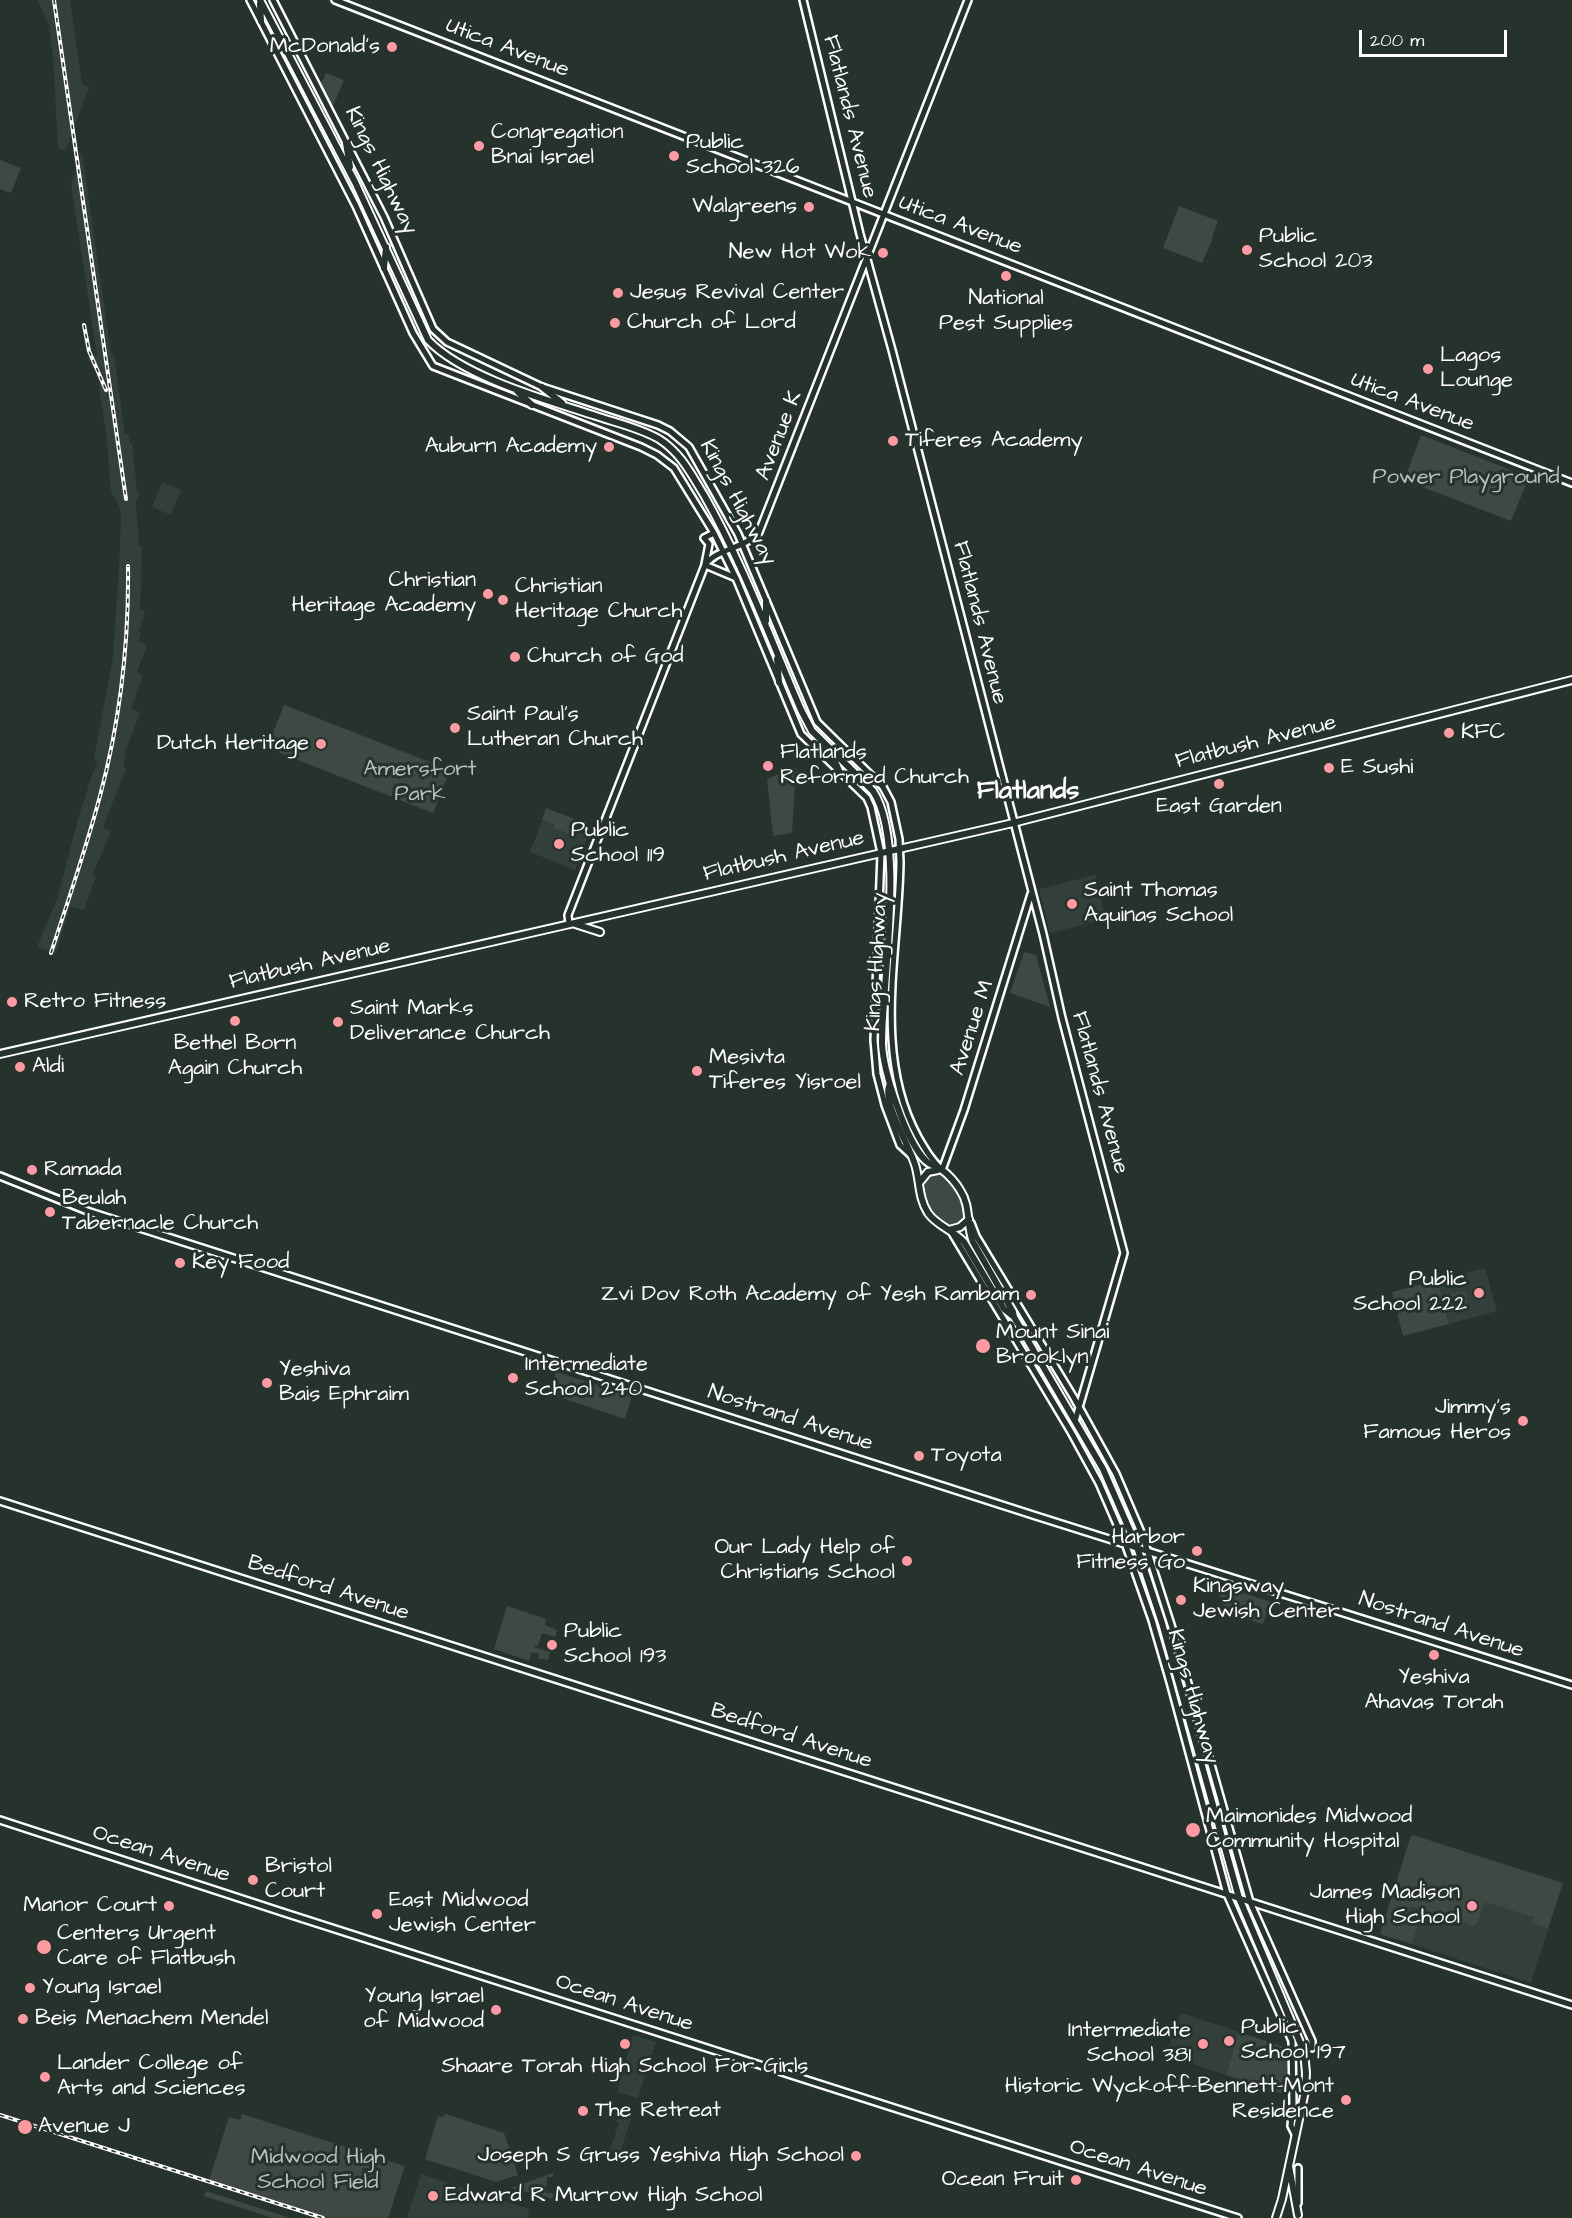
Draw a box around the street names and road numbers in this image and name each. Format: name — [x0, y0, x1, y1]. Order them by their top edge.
street label: Utica Avenue — [442, 13, 572, 85]
street label: Flatlands Avenue — [816, 33, 882, 201]
street label: Kings Highway — [338, 103, 422, 239]
street label: Utica Avenue — [895, 190, 1025, 262]
street label: Utica Avenue — [1347, 367, 1477, 439]
street label: Avenue K — [751, 388, 809, 484]
street label: Kings Highway — [693, 436, 781, 570]
street label: Flatlands Avenue — [946, 539, 1012, 707]
street label: Flatbush Avenue — [1173, 710, 1339, 776]
street label: Flatbush Avenue — [701, 826, 867, 888]
street label: Kings Highway — [861, 892, 895, 1032]
street label: Flatbush Avenue — [227, 934, 393, 996]
street label: Avenue M — [945, 977, 1001, 1079]
street label: Flatlands Avenue — [1065, 1009, 1133, 1177]
street label: Nostrand Avenue — [704, 1380, 876, 1458]
street label: Bedford Avenue — [244, 1550, 412, 1628]
street label: Nostrand Avenue — [1355, 1587, 1527, 1665]
street label: Kings Highway — [1160, 1627, 1224, 1767]
street label: Bedford Avenue — [707, 1698, 875, 1776]
street label: Ocean Avenue — [89, 1820, 233, 1890]
street label: Ocean Avenue — [552, 1969, 696, 2039]
street label: Ocean Avenue — [1066, 2134, 1210, 2204]

